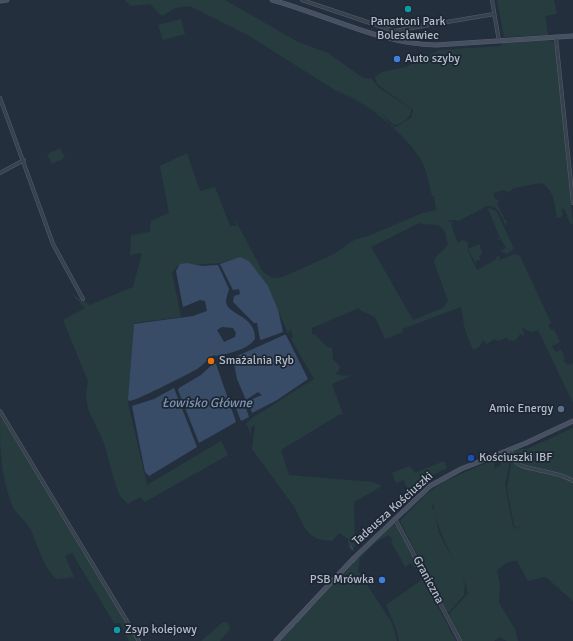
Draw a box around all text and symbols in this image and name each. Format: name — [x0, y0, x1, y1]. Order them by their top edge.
marker: Panattoni Park Bolesławiec — [403, 4, 413, 14]
place label: Panattoni Park Bolesławiec — [370, 15, 446, 43]
place label: Auto szyby — [405, 52, 460, 66]
marker: Auto szyby — [392, 54, 402, 64]
place label: Smażalnia Ryb — [219, 354, 294, 368]
marker: Smażalnia Ryb — [206, 356, 216, 366]
water label: Łowisko Główne — [162, 396, 252, 412]
place label: Amic Energy — [489, 402, 553, 416]
marker: Amic Energy — [556, 404, 566, 414]
place label: Kościuszki IBF — [479, 451, 553, 465]
marker: Kościuszki IBF — [466, 453, 476, 463]
street label: Tadeusza Kościuszki — [350, 469, 436, 549]
street label: Graniczna — [410, 554, 446, 606]
place label: PSB Mrówka — [310, 573, 374, 587]
marker: PSB Mrówka — [377, 575, 387, 585]
place label: Zsyp kolejowy — [125, 623, 197, 637]
marker: Zsyp kolejowy — [112, 625, 122, 635]

